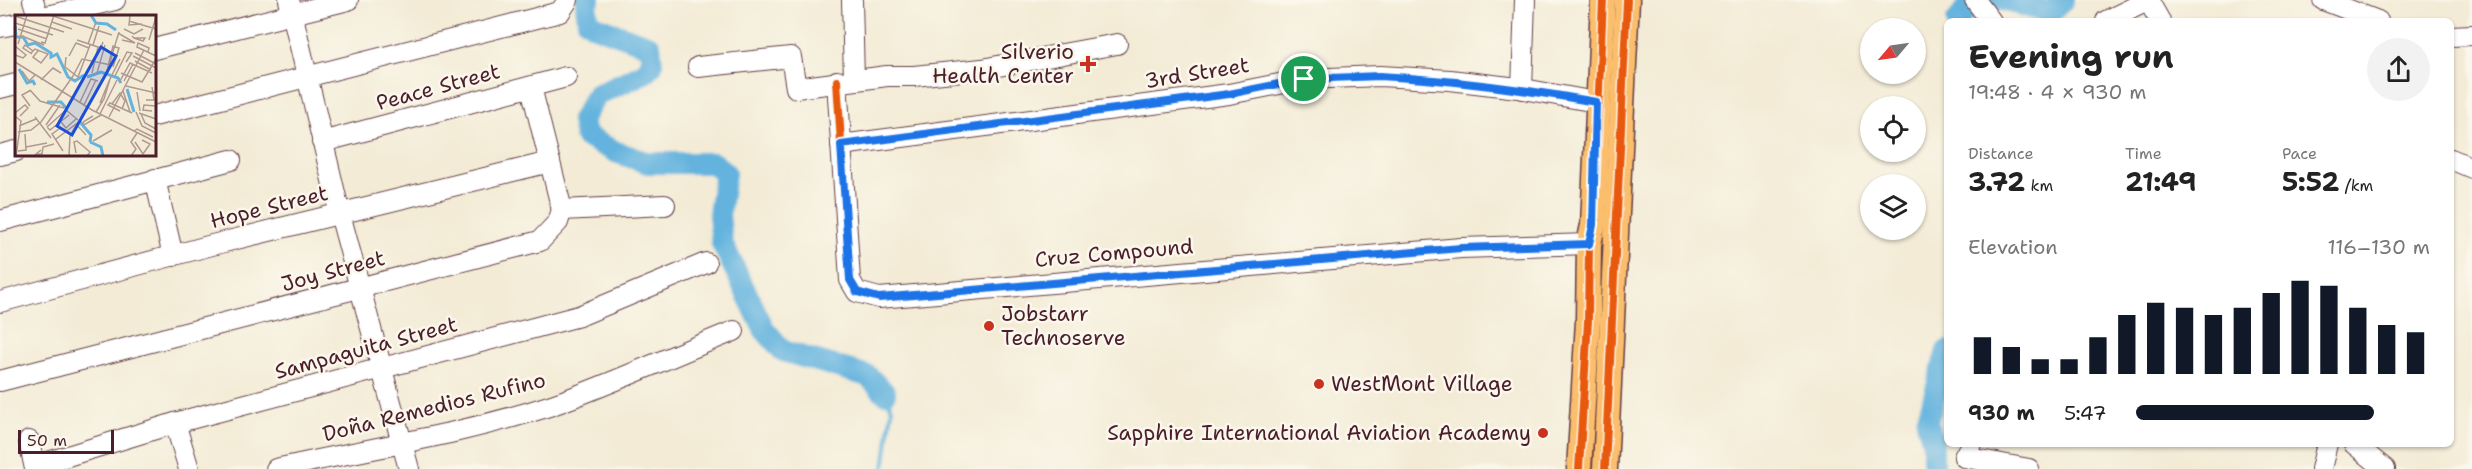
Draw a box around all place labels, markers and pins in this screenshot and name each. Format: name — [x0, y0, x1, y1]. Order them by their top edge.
place label: Silverio Health Center — [932, 38, 1074, 90]
pin — [1278, 53, 1329, 104]
marker: Silverio Health Center — [1079, 55, 1097, 73]
place label: Jobstarr Technoserve — [1001, 300, 1126, 352]
marker: Jobstarr Technoserve — [982, 319, 996, 333]
place label: WestMont Village — [1331, 370, 1513, 398]
marker: WestMont Village — [1312, 377, 1326, 391]
place label: Sapphire International Aviation Academy — [1107, 419, 1531, 447]
marker: Sapphire International Aviation Academy — [1536, 426, 1550, 440]

